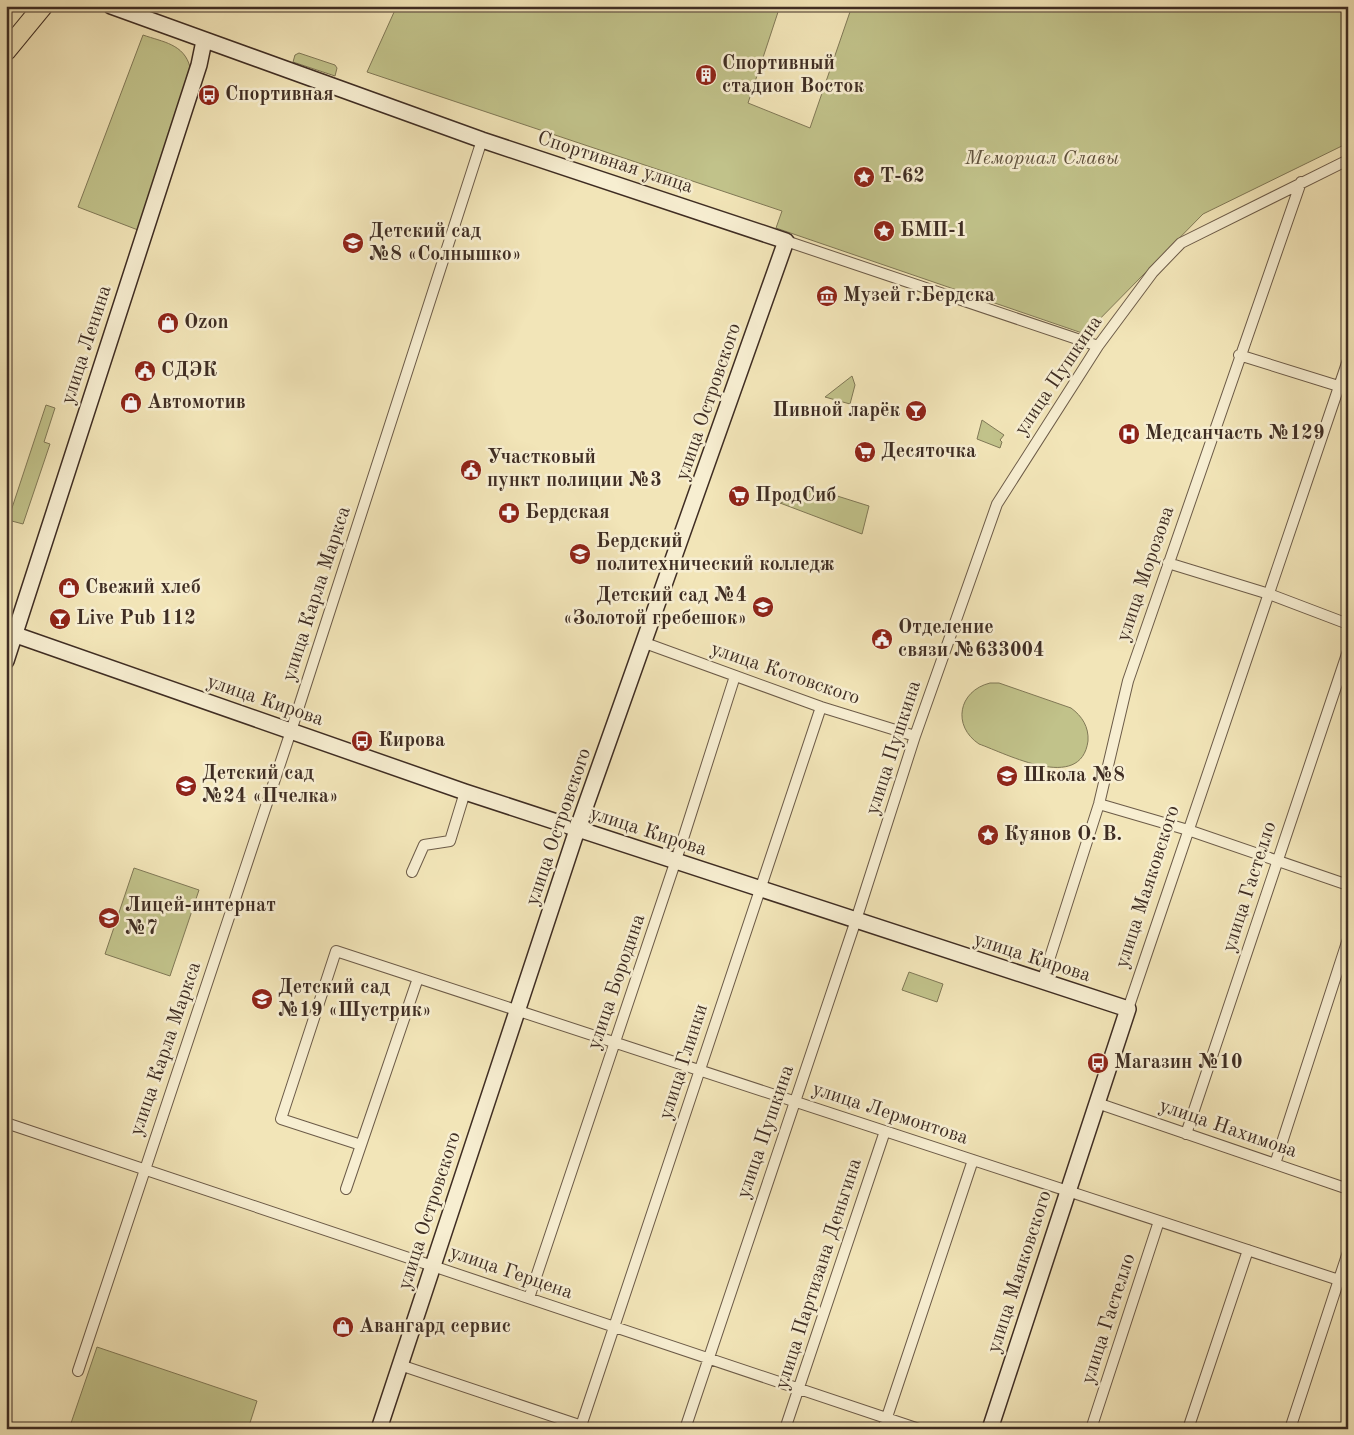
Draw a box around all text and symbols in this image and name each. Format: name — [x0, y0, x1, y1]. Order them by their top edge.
place label: Спортивный стадион Восток — [722, 54, 864, 97]
building icon: Спортивный стадион Восток — [694, 63, 718, 87]
bus stop icon: Спортивная — [197, 83, 221, 107]
place label: Спортивная — [225, 85, 334, 105]
street label: Спортивная улица — [535, 128, 695, 198]
park label: Мемориал Славы — [964, 149, 1120, 169]
place icon: Т-62 — [852, 165, 876, 189]
place label: Т-62 — [880, 167, 925, 187]
place icon: БМП-1 — [872, 219, 896, 243]
place label: БМП-1 — [900, 221, 967, 241]
place label: Детский сад №8 «Солнышко» — [369, 222, 522, 265]
school or university icon: Детский сад №8 «Солнышко» — [341, 231, 365, 255]
street label: улица Ленина — [58, 283, 116, 407]
museum icon: Музей г.Бердска — [815, 284, 839, 308]
place label: Музей г.Бердска — [843, 286, 995, 306]
shop icon: Ozon — [156, 311, 180, 335]
street label: улица Пушкина — [1012, 312, 1107, 440]
place label: Ozon — [184, 313, 229, 333]
street label: улица Островского — [673, 321, 745, 483]
public building icon: СДЭК — [133, 359, 157, 383]
place label: СДЭК — [161, 361, 217, 381]
shop icon: Автомотив — [119, 391, 143, 415]
place label: Автомотив — [147, 393, 246, 413]
bar icon: Пивной ларёк — [904, 399, 928, 423]
place label: Пивной ларёк — [772, 401, 900, 421]
hospital icon: Медсанчасть №129 — [1117, 422, 1141, 446]
place label: Медсанчасть №129 — [1145, 424, 1325, 444]
supermarket icon: Десяточка — [853, 440, 877, 464]
place label: Десяточка — [881, 442, 976, 462]
place label: Участковый пункт полиции №3 — [487, 448, 662, 491]
public building icon: Участковый пункт полиции №3 — [459, 458, 483, 482]
supermarket icon: ПродСиб — [727, 484, 751, 508]
place label: ПродСиб — [755, 486, 837, 506]
pharmacy icon: Бердская — [497, 501, 521, 525]
place label: Бердская — [525, 503, 610, 523]
street label: улица Карла Маркса — [279, 504, 355, 684]
street label: улица Морозова — [1113, 504, 1179, 644]
place label: Бердский политехнический колледж — [596, 532, 834, 575]
school or university icon: Бердский политехнический колледж — [568, 542, 592, 566]
shop icon: Свежий хлеб — [57, 576, 81, 600]
place label: Свежий хлеб — [85, 578, 201, 598]
place label: Детский сад №4 «Золотой гребешок» — [563, 586, 747, 629]
school or university icon: Детский сад №4 «Золотой гребешок» — [751, 595, 775, 619]
bar icon: Live Pub 112 — [48, 607, 72, 631]
place label: Live Pub 112 — [76, 609, 196, 629]
place label: Отделение связи №633004 — [898, 618, 1045, 661]
public building icon: Отделение связи №633004 — [870, 627, 894, 651]
street label: улица Котовского — [708, 639, 862, 709]
street label: улица Кирова — [204, 672, 326, 730]
street label: улица Пушкина — [863, 678, 925, 818]
bus stop icon: Кирова — [350, 729, 374, 753]
place label: Кирова — [378, 731, 445, 751]
street label: улица Островского — [523, 746, 595, 908]
place label: Детский сад №24 «Пчелка» — [202, 764, 339, 807]
school or university icon: Школа №8 — [995, 764, 1019, 788]
place label: Школа №8 — [1023, 766, 1125, 786]
school or university icon: Детский сад №24 «Пчелка» — [174, 774, 198, 798]
street label: улица Маяковского — [1112, 803, 1184, 971]
street label: улица Кирова — [587, 804, 709, 860]
street label: улица Гастелло — [1219, 819, 1281, 955]
place icon: Куянов О. В. — [976, 823, 1000, 847]
place label: Куянов О. В. — [1004, 825, 1122, 845]
place label: Лицей-интернат №7 — [125, 896, 276, 939]
school or university icon: Лицей-интернат №7 — [97, 906, 121, 930]
street label: улица Бородина — [584, 912, 650, 1052]
street label: улица Кирова — [971, 930, 1093, 986]
street label: улица Карла Маркса — [127, 959, 205, 1139]
place label: Детский сад №19 «Шустрик» — [278, 978, 432, 1021]
school or university icon: Детский сад №19 «Шустрик» — [250, 987, 274, 1011]
street label: улица Глинки — [656, 1002, 712, 1122]
bus stop icon: Магазин №10 — [1086, 1051, 1110, 1075]
place label: Магазин №10 — [1114, 1053, 1243, 1073]
street label: улица Пушкина — [734, 1062, 798, 1201]
street label: улица Лермонтова — [809, 1079, 971, 1149]
street label: улица Нахимова — [1156, 1096, 1300, 1162]
street label: улица Островского — [395, 1129, 465, 1293]
street label: улица Партизана Деньгина — [772, 1156, 866, 1392]
street label: улица Маяковского — [984, 1188, 1056, 1356]
street label: улица Герцена — [447, 1243, 575, 1303]
street label: улица Гастелло — [1078, 1251, 1140, 1387]
shop icon: Авангард сервис — [331, 1315, 355, 1339]
place label: Авангард сервис — [359, 1317, 511, 1337]

